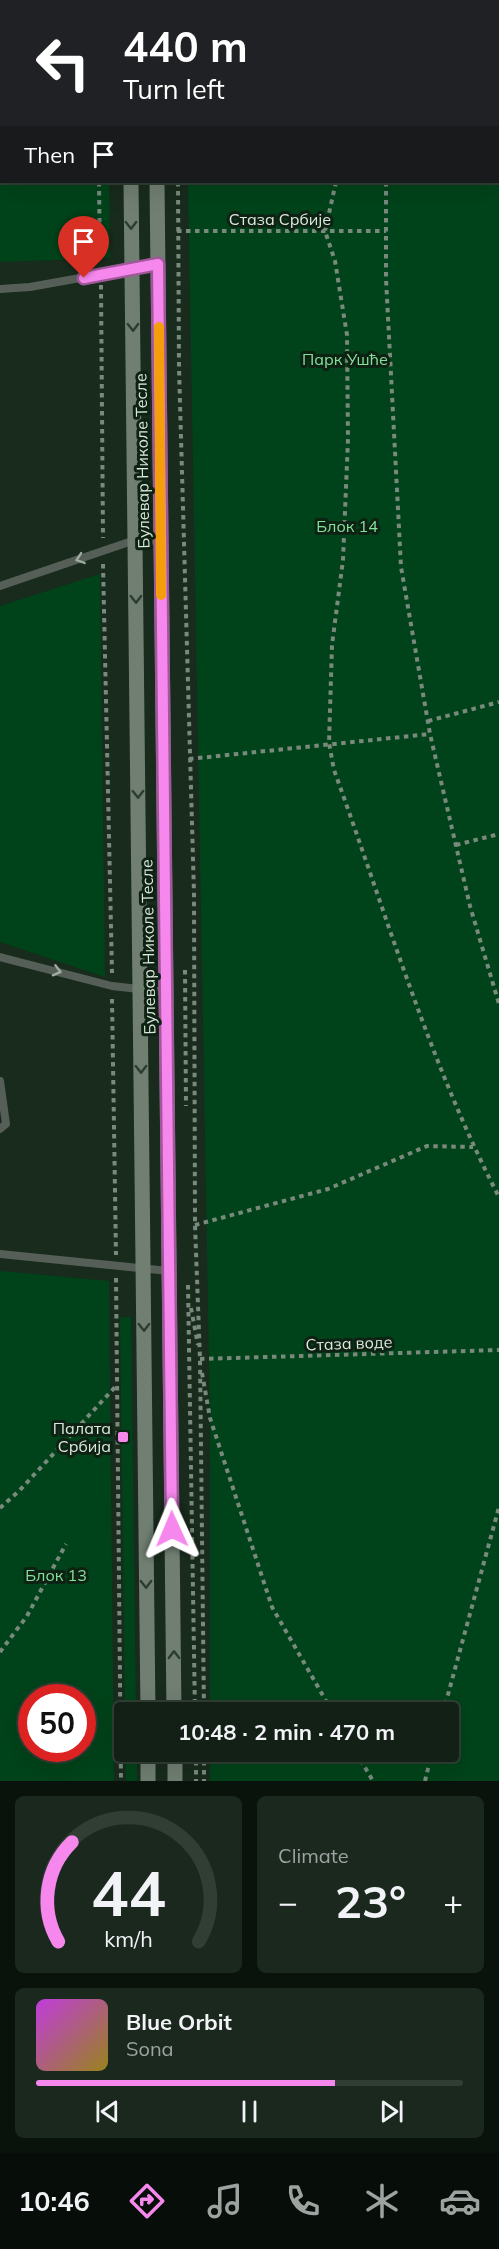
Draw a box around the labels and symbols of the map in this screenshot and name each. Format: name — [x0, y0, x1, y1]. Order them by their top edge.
street label: Стаза Србије — [229, 209, 331, 229]
pin — [58, 216, 109, 278]
one-way arrow — [125, 221, 138, 230]
one-way arrow — [127, 323, 139, 332]
park label: Парк Ушће — [302, 349, 388, 369]
street label: Булевар Николе Тесле — [130, 373, 154, 549]
park label: Блок 14 — [316, 516, 378, 536]
one-way arrow — [75, 552, 86, 565]
one-way arrow — [130, 594, 142, 603]
one-way arrow — [132, 789, 144, 798]
street label: Булевар Николе Тесле — [136, 859, 160, 1035]
one-way arrow — [52, 964, 62, 977]
one-way arrow — [135, 1064, 147, 1073]
one-way arrow — [137, 1322, 150, 1331]
street label: Стаза воде — [305, 1331, 393, 1355]
place label: Палата Србија — [53, 1418, 111, 1456]
marker: Палата Србија — [116, 1430, 130, 1444]
position arrow — [140, 1497, 204, 1561]
park label: Блок 13 — [25, 1565, 87, 1585]
one-way arrow — [140, 1580, 152, 1589]
one-way arrow — [167, 1650, 180, 1659]
speed limit sign: 50 — [18, 1684, 96, 1762]

